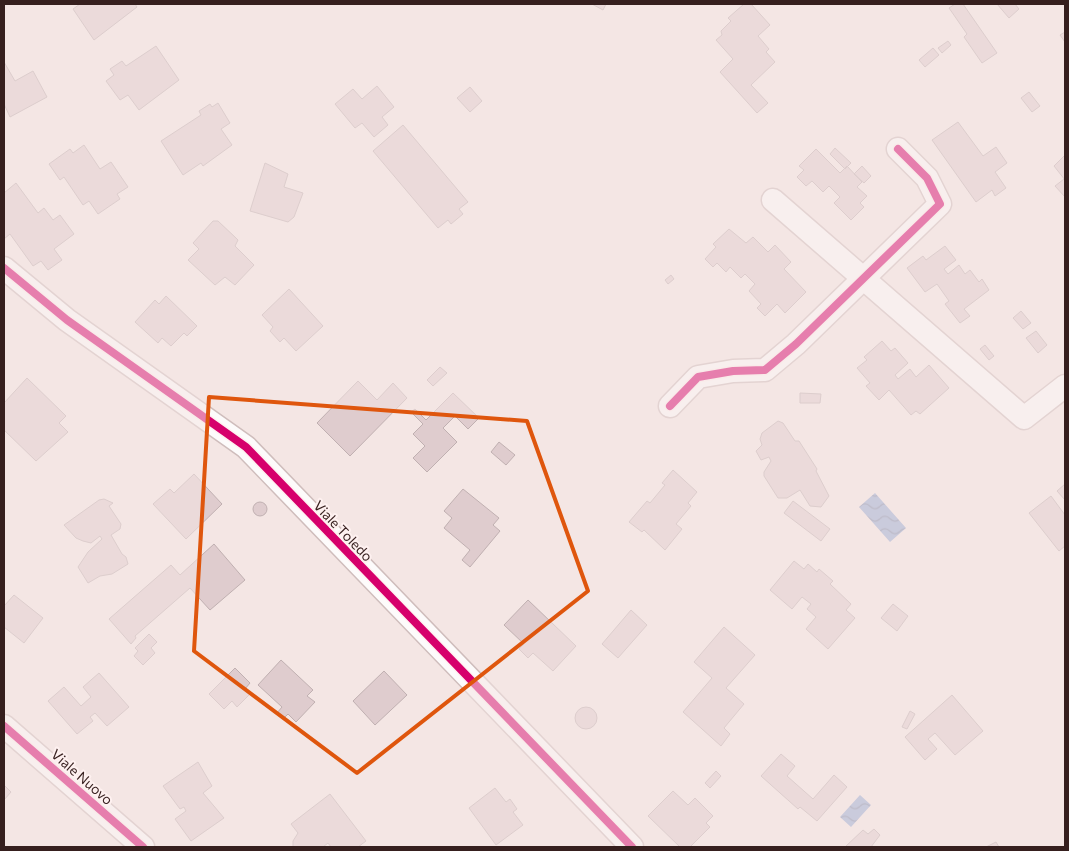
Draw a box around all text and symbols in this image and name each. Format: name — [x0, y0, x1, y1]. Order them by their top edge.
street label: Viale Toledo — [310, 497, 377, 565]
street label: Viale Nuovo — [48, 745, 117, 808]

